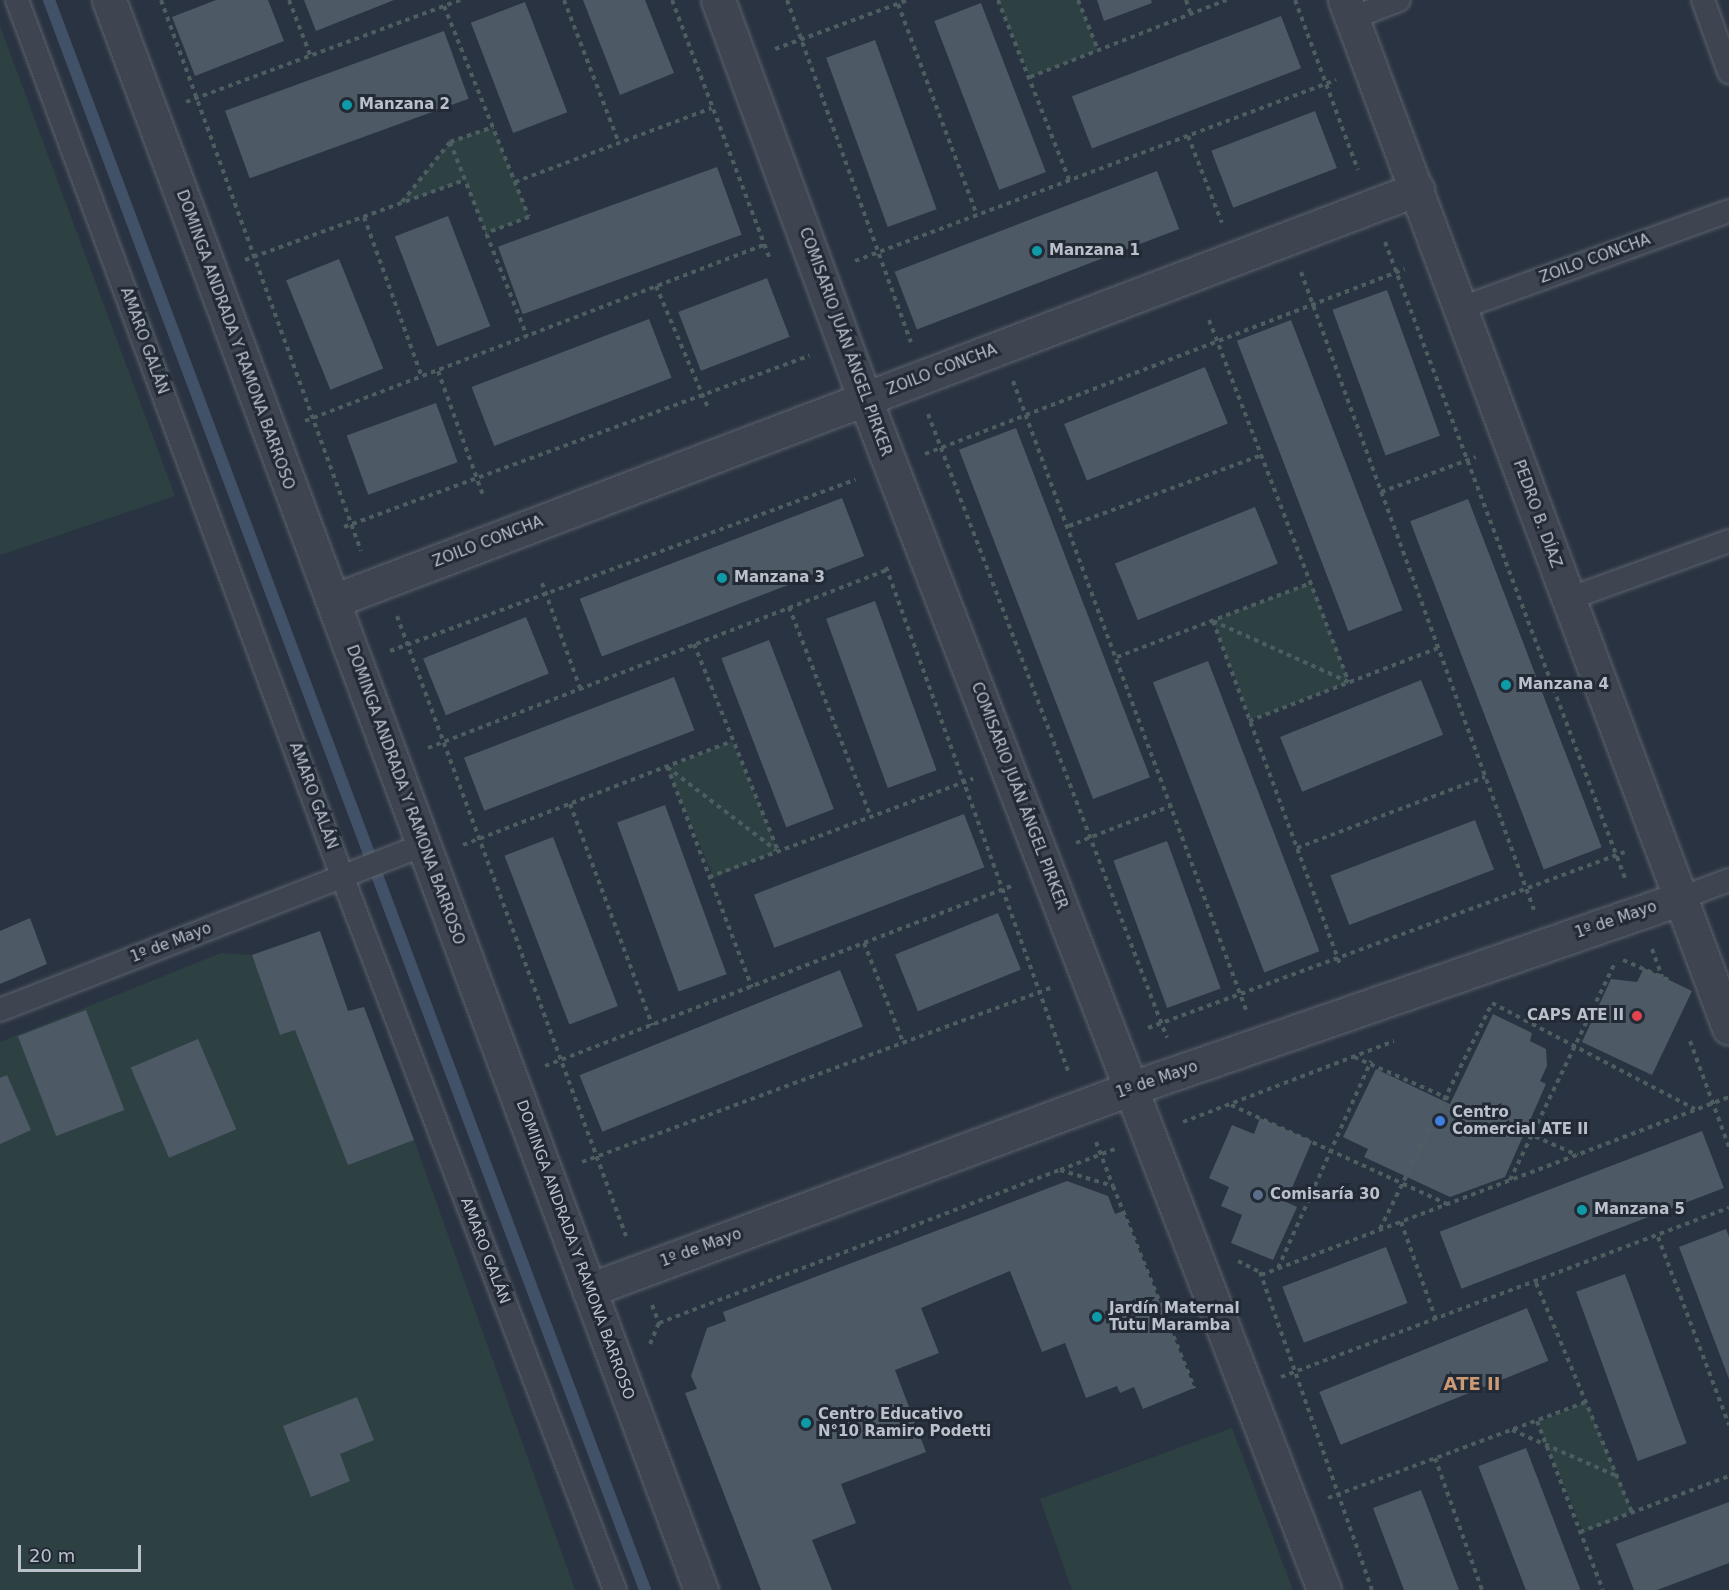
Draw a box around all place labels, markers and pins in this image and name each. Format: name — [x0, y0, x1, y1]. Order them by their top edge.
place label: Manzana 2 — [359, 96, 450, 114]
marker: Manzana 2 — [340, 98, 354, 112]
place label: Manzana 1 — [1049, 242, 1140, 260]
marker: Manzana 1 — [1030, 244, 1044, 258]
place label: Manzana 3 — [734, 569, 825, 587]
marker: Manzana 3 — [715, 571, 729, 585]
place label: Manzana 4 — [1518, 676, 1609, 694]
marker: Manzana 4 — [1499, 678, 1513, 692]
place label: CAPS ATE II — [1527, 1007, 1624, 1025]
marker: CAPS ATE II — [1628, 1007, 1646, 1025]
place label: Centro Comercial ATE II — [1452, 1103, 1588, 1138]
marker: Centro Comercial ATE II — [1433, 1114, 1447, 1128]
place label: Comisaría 30 — [1270, 1186, 1380, 1204]
marker: Comisaría 30 — [1251, 1188, 1265, 1202]
place label: Manzana 5 — [1594, 1201, 1685, 1219]
marker: Manzana 5 — [1575, 1203, 1589, 1217]
place label: Jardín Maternal Tutu Maramba — [1109, 1299, 1240, 1334]
marker: Jardín Maternal Tutu Maramba — [1090, 1310, 1104, 1324]
place label: Centro Educativo N°10 Ramiro Podetti — [818, 1405, 991, 1440]
marker: Centro Educativo N°10 Ramiro Podetti — [799, 1416, 813, 1430]

